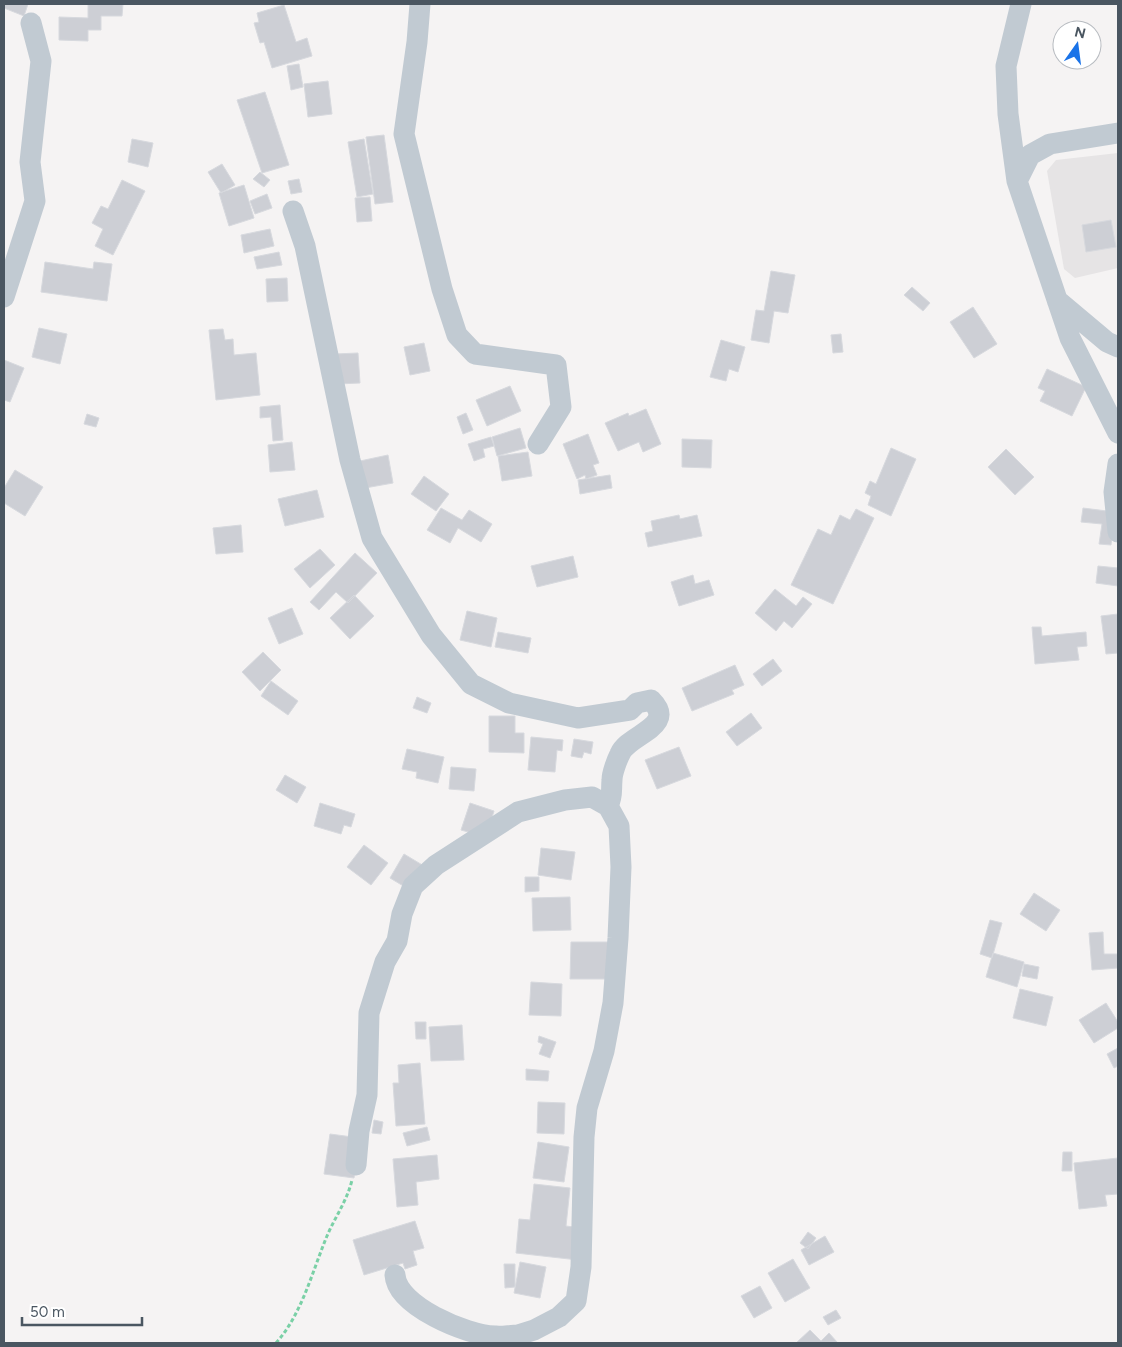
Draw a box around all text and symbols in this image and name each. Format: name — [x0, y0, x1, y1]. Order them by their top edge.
north arrow — [1052, 20, 1102, 70]
text: N — [1073, 23, 1087, 42]
scale bar — [22, 1294, 142, 1326]
text: 50 m — [30, 1303, 65, 1321]

